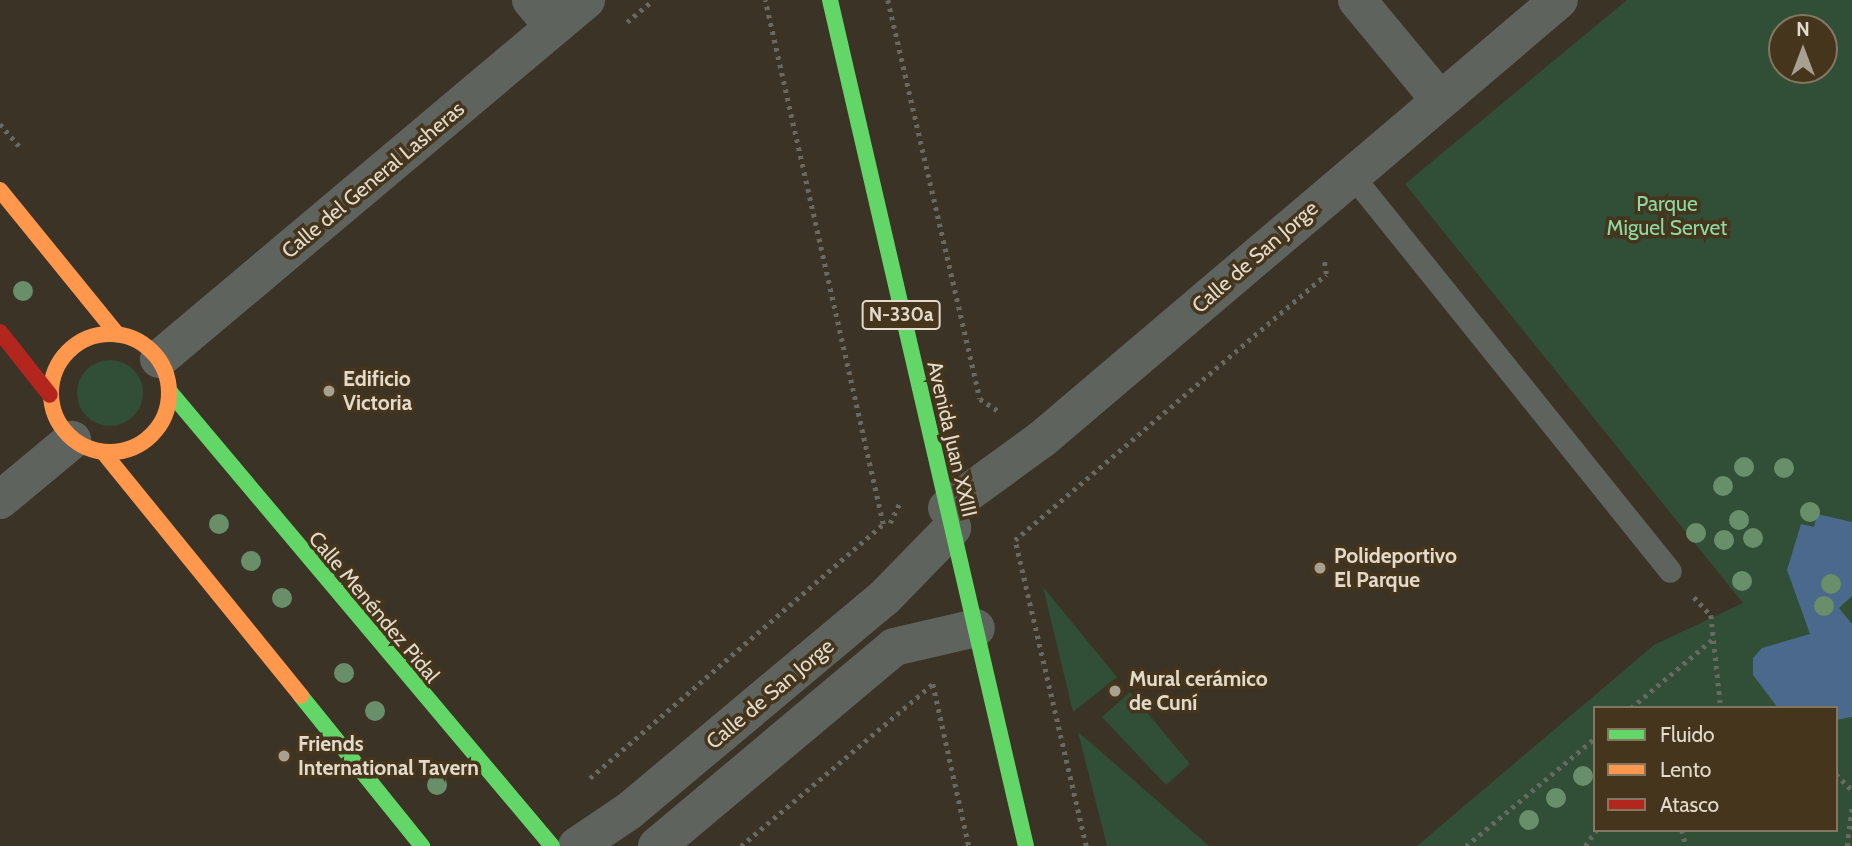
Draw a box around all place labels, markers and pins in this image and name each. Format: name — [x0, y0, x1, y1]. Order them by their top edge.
place label: Edificio Victoria — [343, 366, 412, 416]
marker: Edificio Victoria — [321, 383, 337, 399]
place label: Polideportivo El Parque — [1334, 543, 1457, 593]
marker: Polideportivo El Parque — [1312, 560, 1328, 576]
place label: Mural cerámico de Cuní — [1129, 666, 1268, 716]
marker: Mural cerámico de Cuní — [1107, 683, 1123, 699]
place label: Friends International Tavern — [298, 731, 479, 781]
marker: Friends International Tavern — [276, 748, 292, 764]

